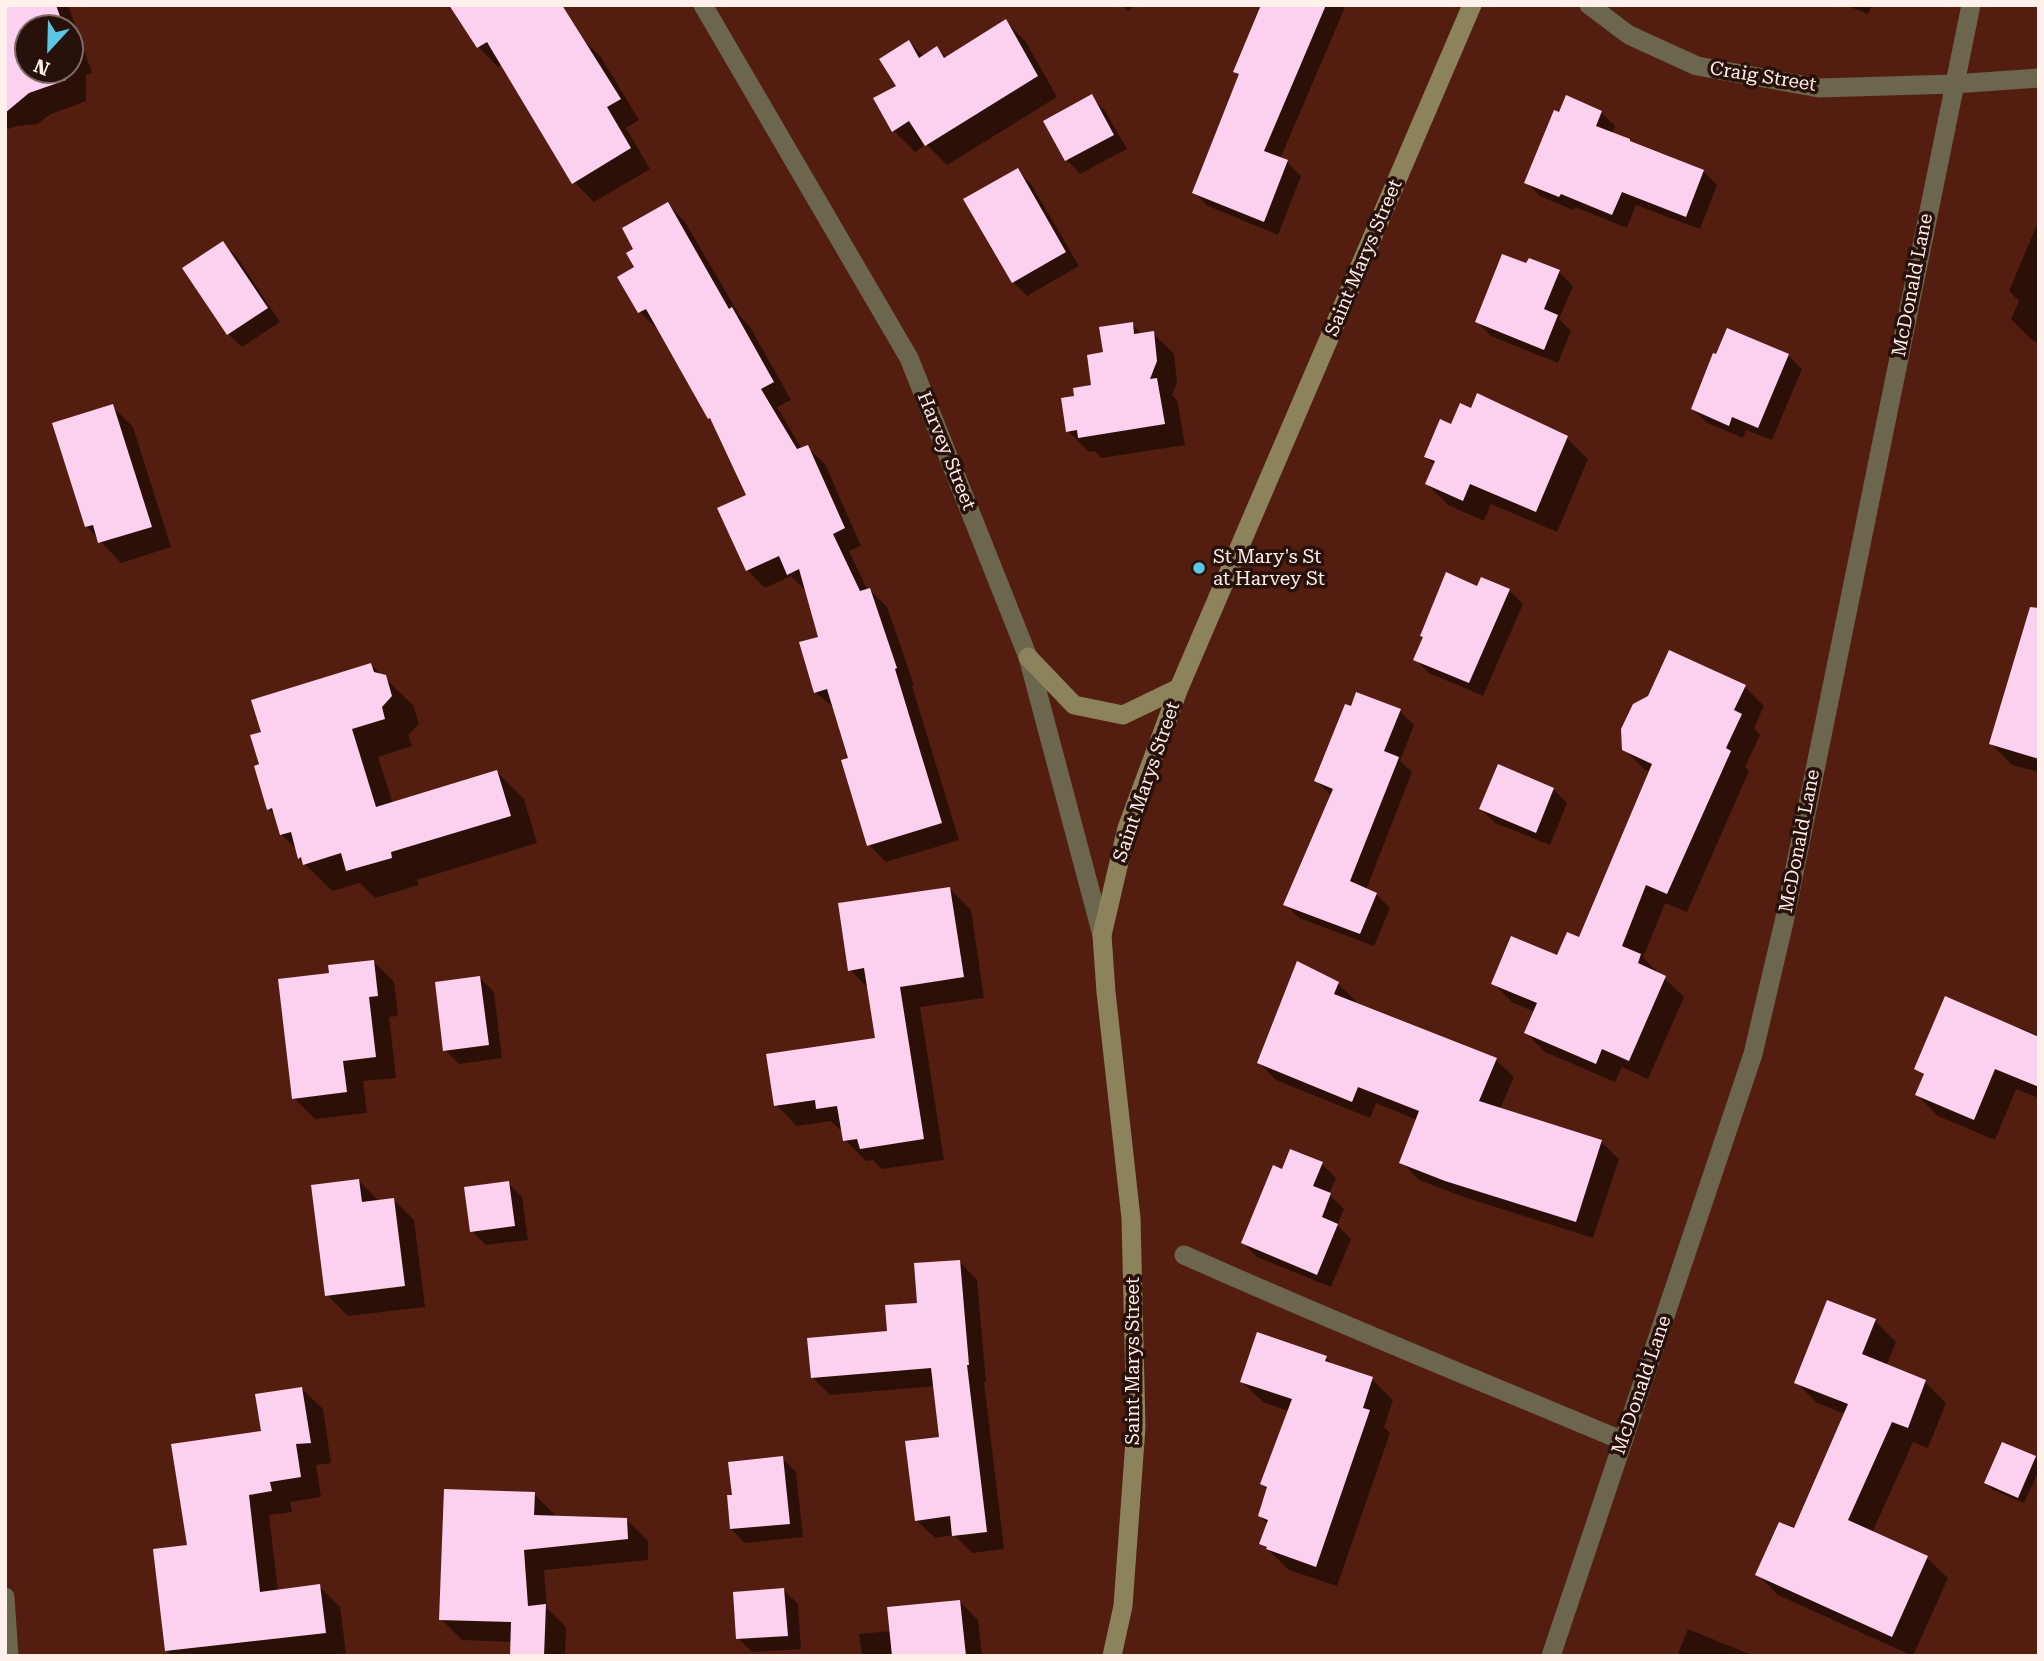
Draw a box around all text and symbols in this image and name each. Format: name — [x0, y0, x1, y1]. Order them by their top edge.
north arrow — [14, 14, 84, 84]
text: N — [31, 54, 53, 80]
street label: Craig Street — [1708, 57, 1818, 97]
street label: Saint Marys Street — [1321, 176, 1407, 340]
street label: McDonald Lane — [1888, 211, 1938, 359]
street label: Harvey Street — [912, 389, 980, 513]
place label: St Mary's St at Harvey St — [1213, 546, 1325, 590]
marker: St Mary's St at Harvey St — [1191, 560, 1207, 576]
street label: Saint Marys Street — [1109, 699, 1185, 865]
street label: McDonald Lane — [1775, 767, 1825, 915]
street label: Saint Marys Street — [1122, 1277, 1144, 1445]
street label: McDonald Lane — [1608, 1313, 1676, 1457]

